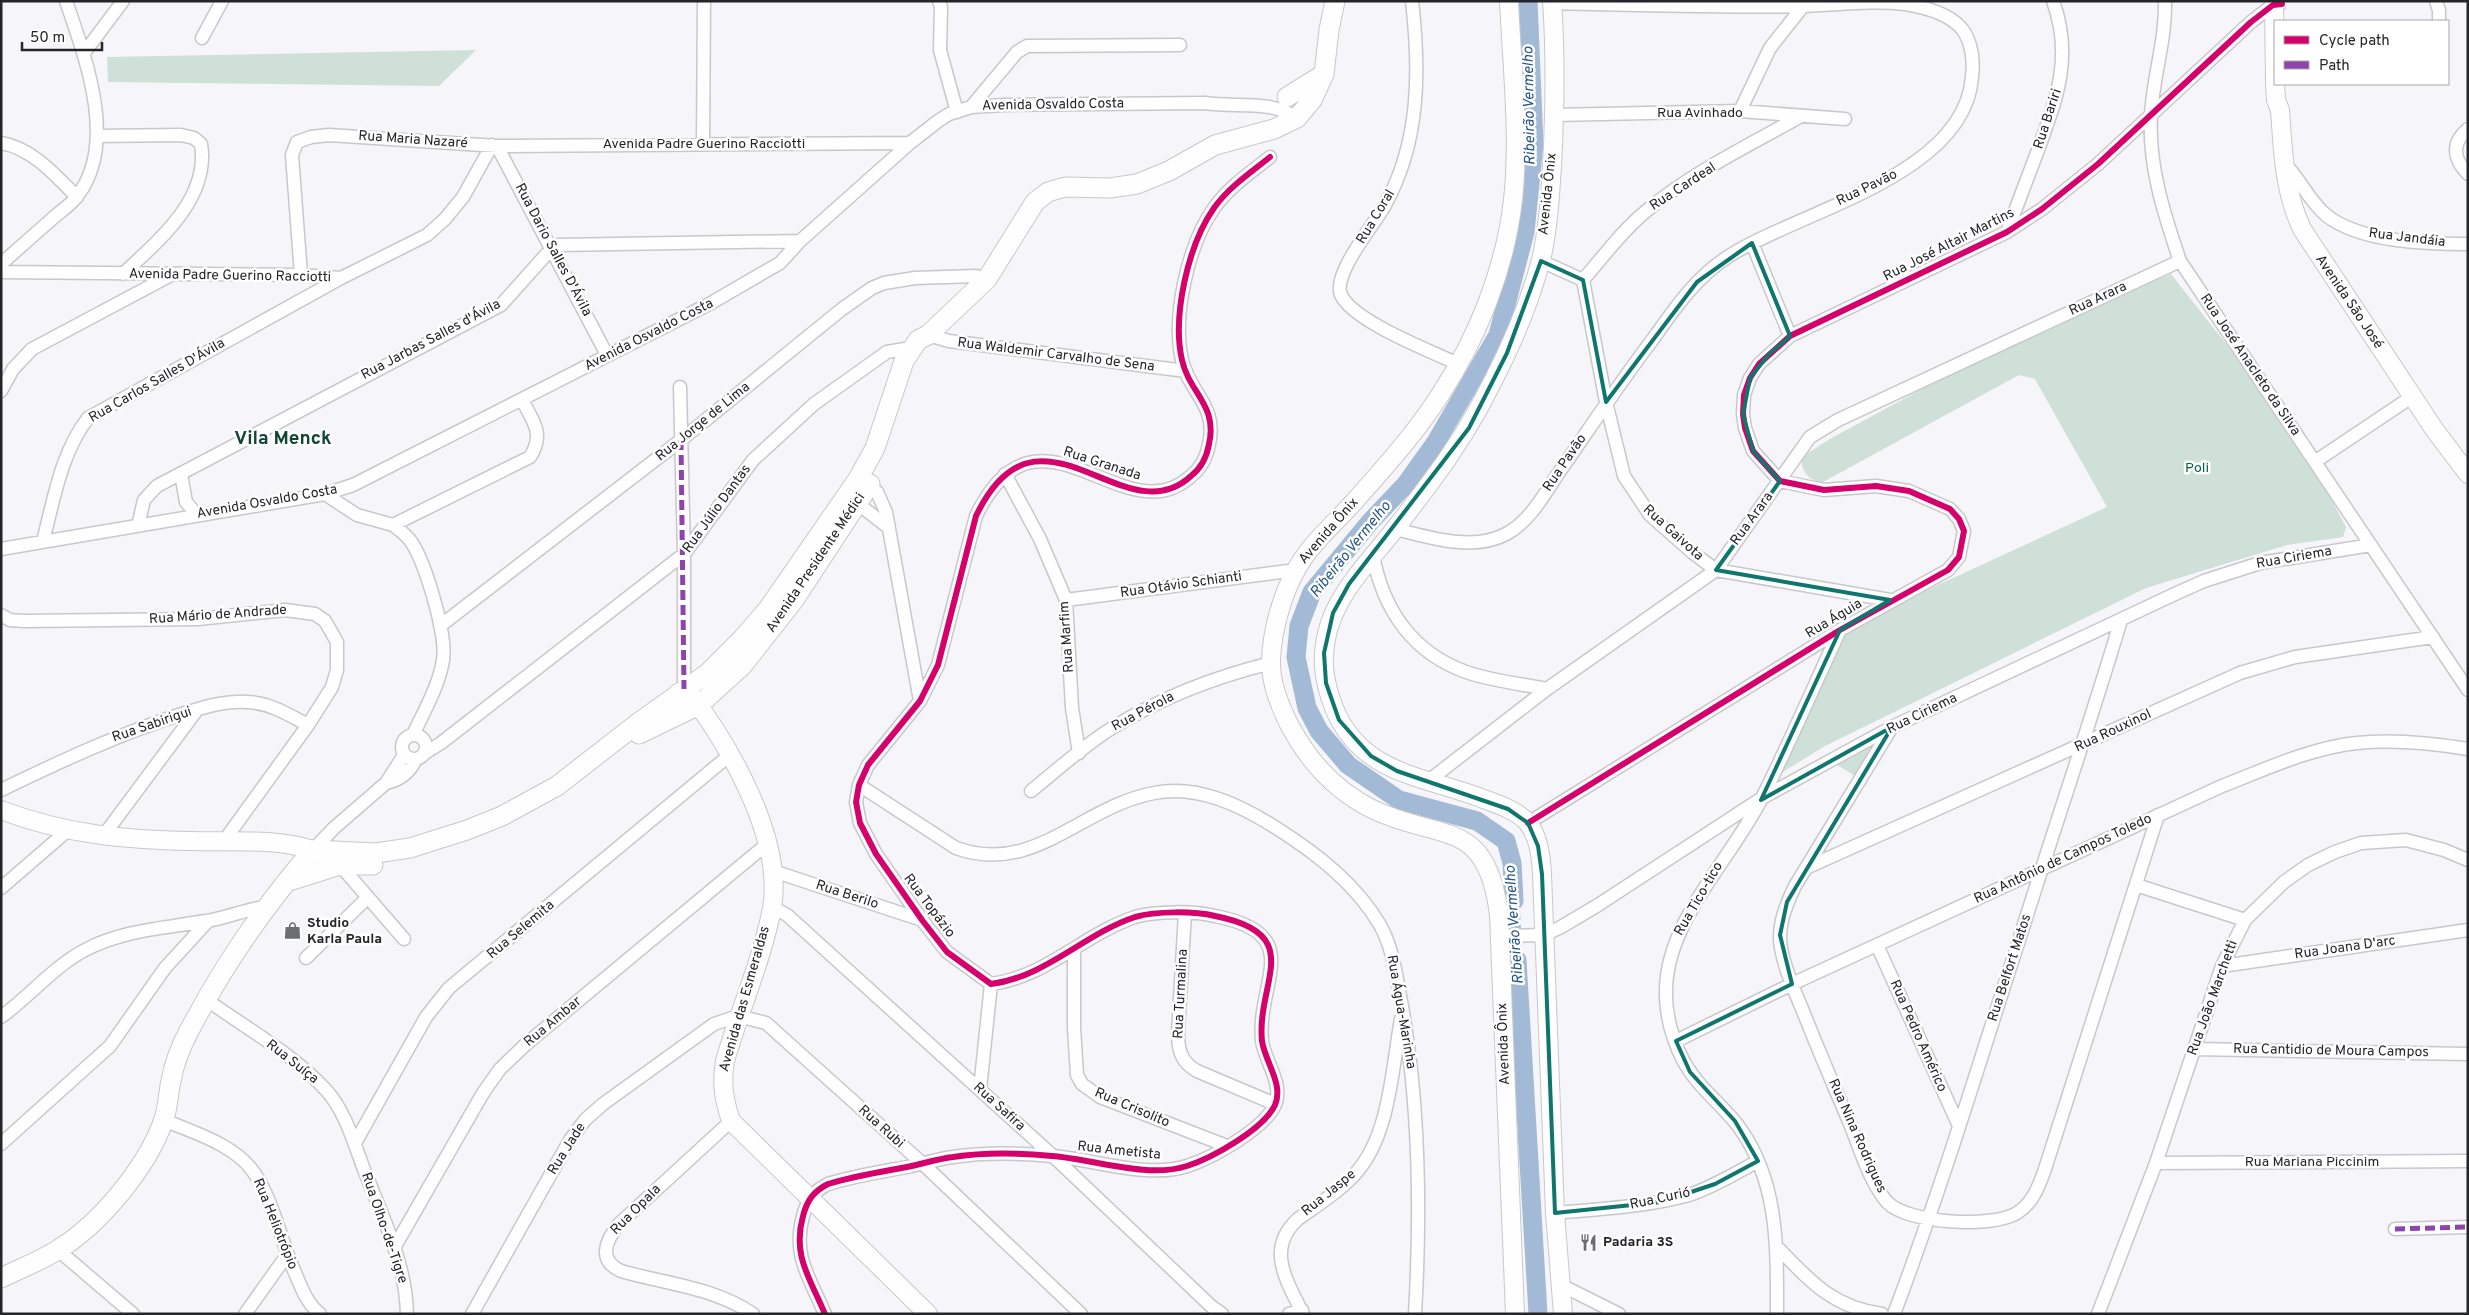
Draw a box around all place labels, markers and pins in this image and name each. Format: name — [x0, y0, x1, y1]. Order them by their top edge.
place label: Studio Karla Paula — [307, 915, 382, 948]
shop icon: Studio Karla Paula — [283, 921, 303, 941]
restaurant icon: Padaria 3S — [1579, 1232, 1599, 1252]
place label: Padaria 3S — [1603, 1234, 1673, 1251]

